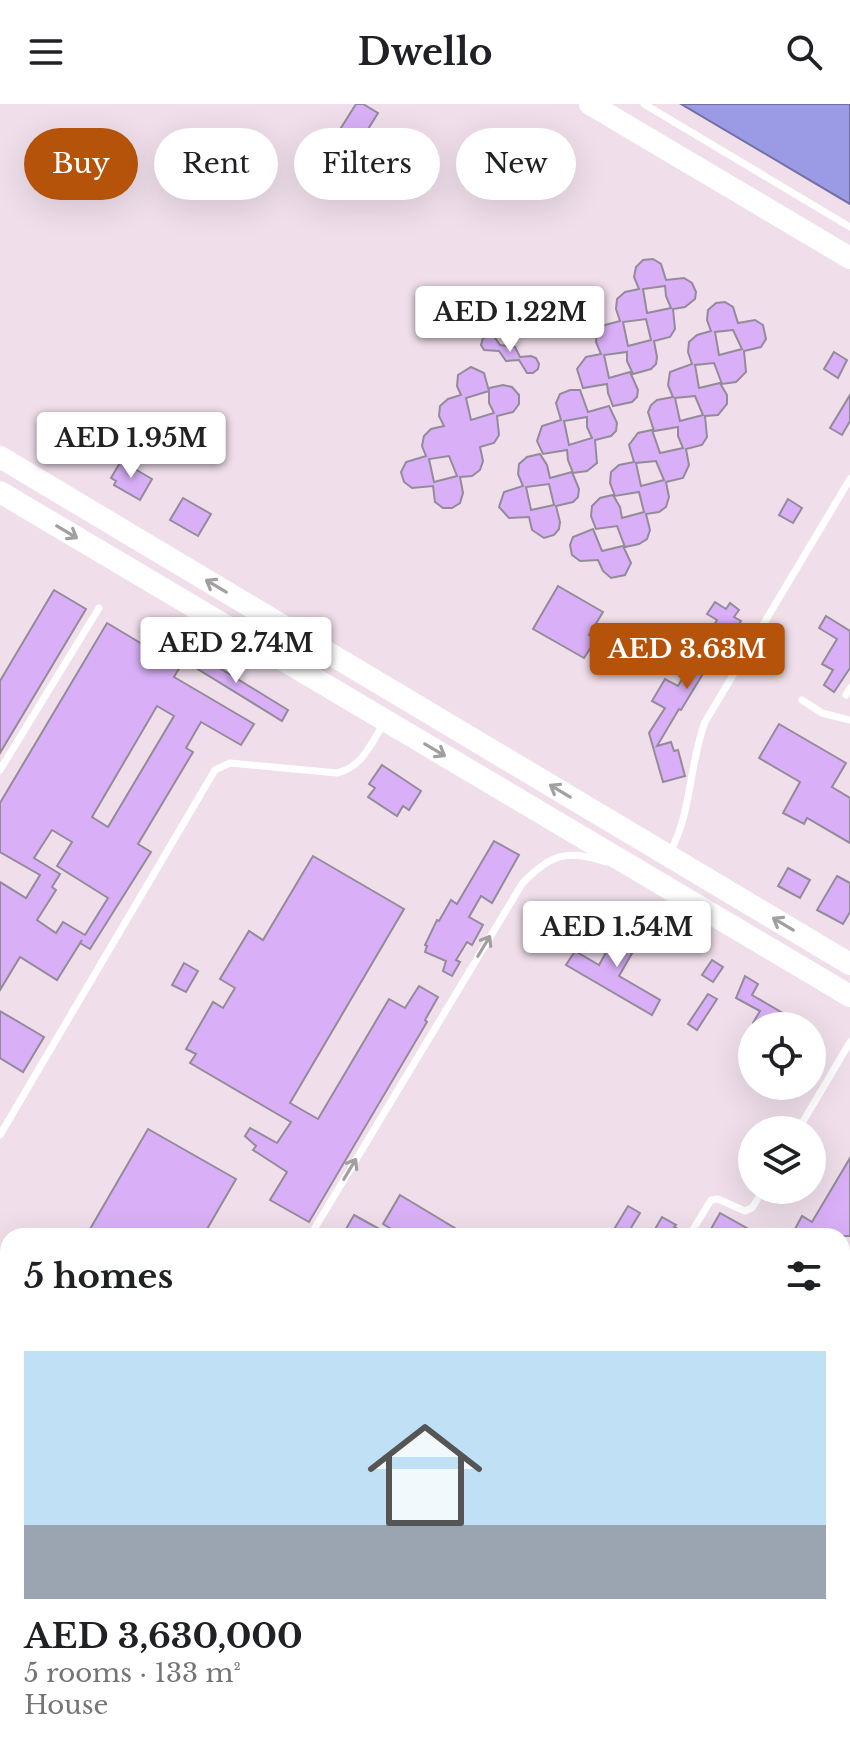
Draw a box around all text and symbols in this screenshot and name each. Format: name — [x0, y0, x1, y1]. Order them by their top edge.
icon: menu — [24, 30, 68, 74]
text: Dwello — [358, 30, 492, 75]
icon: search — [782, 30, 826, 74]
chip: Buy — [24, 128, 138, 200]
chip: Rent — [154, 128, 278, 200]
chip: Filters — [294, 128, 440, 200]
chip: New — [456, 128, 576, 200]
pin: AED 1.22M — [418, 286, 602, 354]
text: AED 1.22M — [433, 296, 587, 328]
pin: AED 1.95M — [39, 412, 223, 480]
text: AED 1.95M — [55, 422, 207, 454]
one-way arrow — [55, 524, 78, 540]
one-way arrow — [205, 578, 228, 594]
pin: AED 2.74M — [144, 617, 328, 685]
pin: AED 3.63M — [595, 623, 779, 691]
text: AED 2.74M — [158, 627, 314, 659]
text: AED 3.63M — [608, 633, 766, 665]
one-way arrow — [423, 742, 446, 758]
one-way arrow — [549, 782, 572, 798]
pin: AED 1.54M — [525, 901, 709, 969]
text: AED 1.54M — [541, 911, 693, 943]
one-way arrow — [772, 916, 795, 932]
one-way arrow — [476, 936, 493, 958]
map controls — [738, 1012, 826, 1204]
button: locate — [738, 1012, 826, 1100]
button: layers — [738, 1116, 826, 1204]
one-way arrow — [342, 1158, 358, 1181]
icon: filters — [782, 1254, 826, 1298]
text: 5 homes — [24, 1255, 173, 1297]
icon: home — [353, 1403, 497, 1547]
text: AED 3,630,000 — [24, 1615, 303, 1657]
text: 5 rooms · 133 m² — [24, 1657, 241, 1689]
text: House — [24, 1689, 108, 1721]

